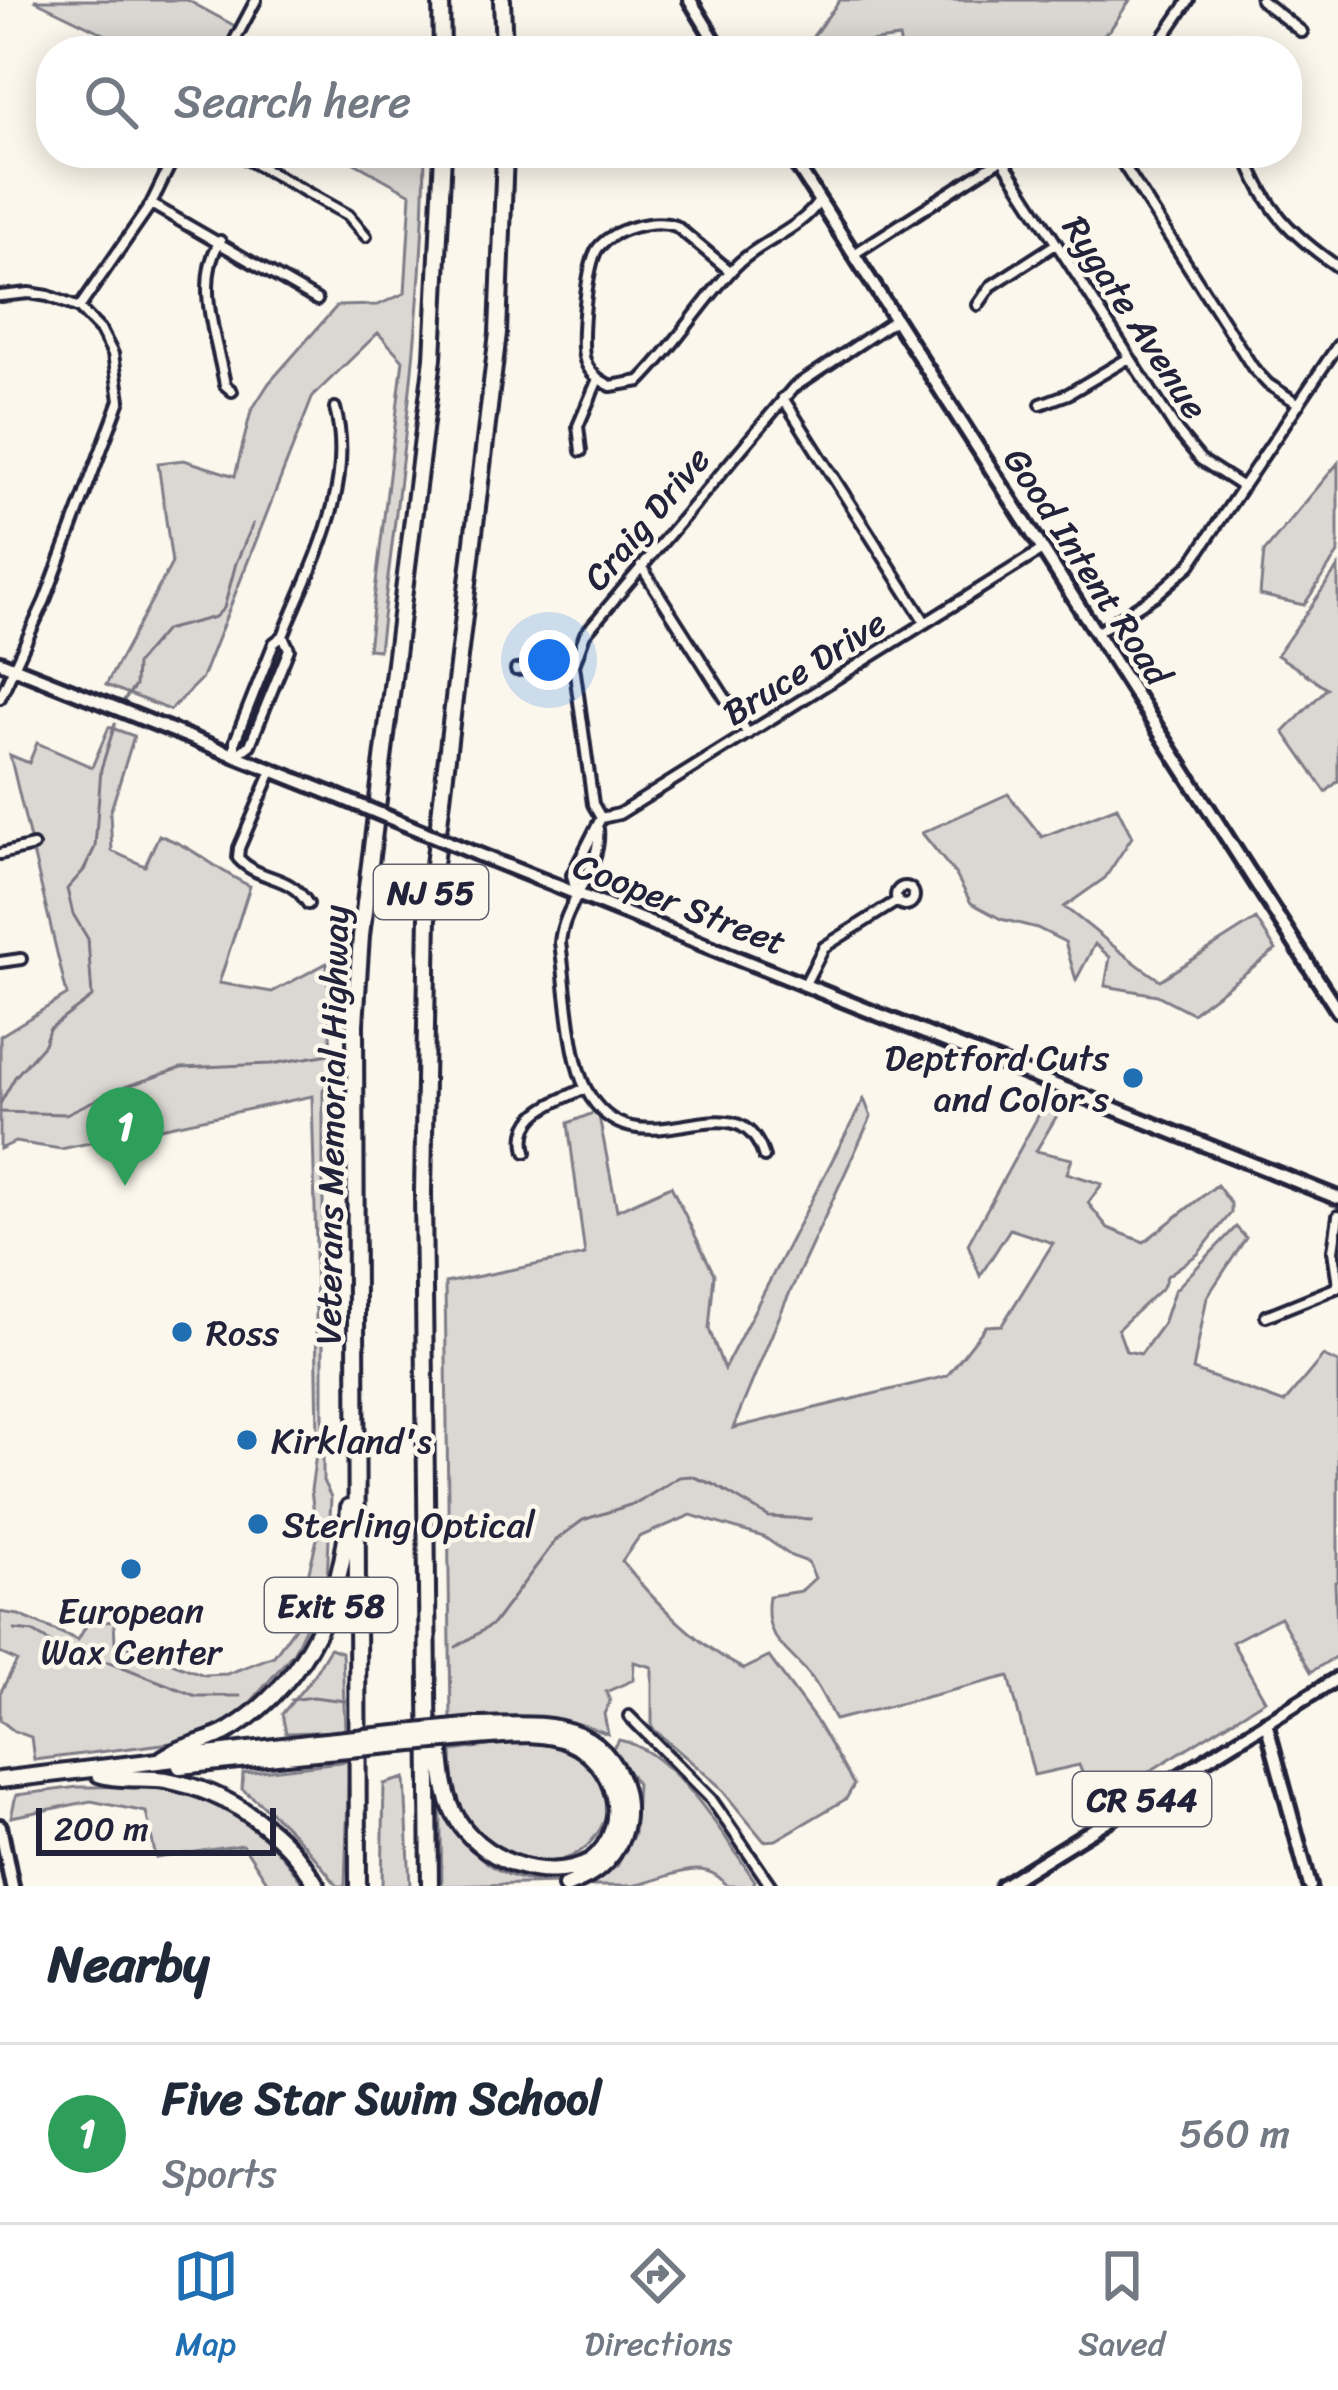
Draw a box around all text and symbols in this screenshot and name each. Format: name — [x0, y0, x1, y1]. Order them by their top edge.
search box — [36, 36, 1302, 168]
text: Search here — [174, 62, 411, 142]
icon: search — [78, 69, 144, 135]
street label: Rygate Avenue — [1045, 202, 1226, 433]
street label: Craig Drive — [566, 431, 727, 606]
street label: Good Intent Road — [986, 434, 1190, 701]
street label: Bruce Drive — [710, 592, 900, 744]
your location — [519, 630, 579, 690]
street label: Cooper Street — [564, 834, 796, 974]
road number: NJ 55 — [374, 865, 488, 919]
street label: Veterans Memorial Highway — [296, 904, 368, 1345]
place label: Deptford Cuts and Color s — [884, 1026, 1109, 1131]
marker: Deptford Cuts and Color s — [1120, 1065, 1146, 1091]
pin: 1 — [86, 1087, 164, 1186]
place label: Ross — [206, 1301, 280, 1365]
marker: Ross — [169, 1319, 195, 1345]
place label: Kirkland's — [271, 1409, 432, 1473]
marker: Kirkland's — [234, 1427, 260, 1453]
place label: Sterling Optical — [282, 1493, 536, 1557]
marker: Sterling Optical — [245, 1511, 271, 1537]
marker: European Wax Center — [118, 1556, 144, 1582]
road number: Exit 58 — [265, 1578, 397, 1632]
place label: European Wax Center — [41, 1579, 224, 1684]
road number: CR 544 — [1073, 1772, 1211, 1826]
text: 200 m — [54, 1800, 149, 1858]
scale bar — [36, 1802, 276, 1855]
text: Nearby — [48, 1919, 209, 2009]
text: Five Star Swim School — [162, 2059, 601, 2139]
text: 1 — [79, 2099, 95, 2168]
text: 560 m — [1179, 2099, 1290, 2168]
text: Sports — [162, 2139, 277, 2208]
tab: Map — [173, 2243, 239, 2373]
tab: Directions — [585, 2243, 732, 2373]
tab: Saved — [1078, 2243, 1165, 2373]

